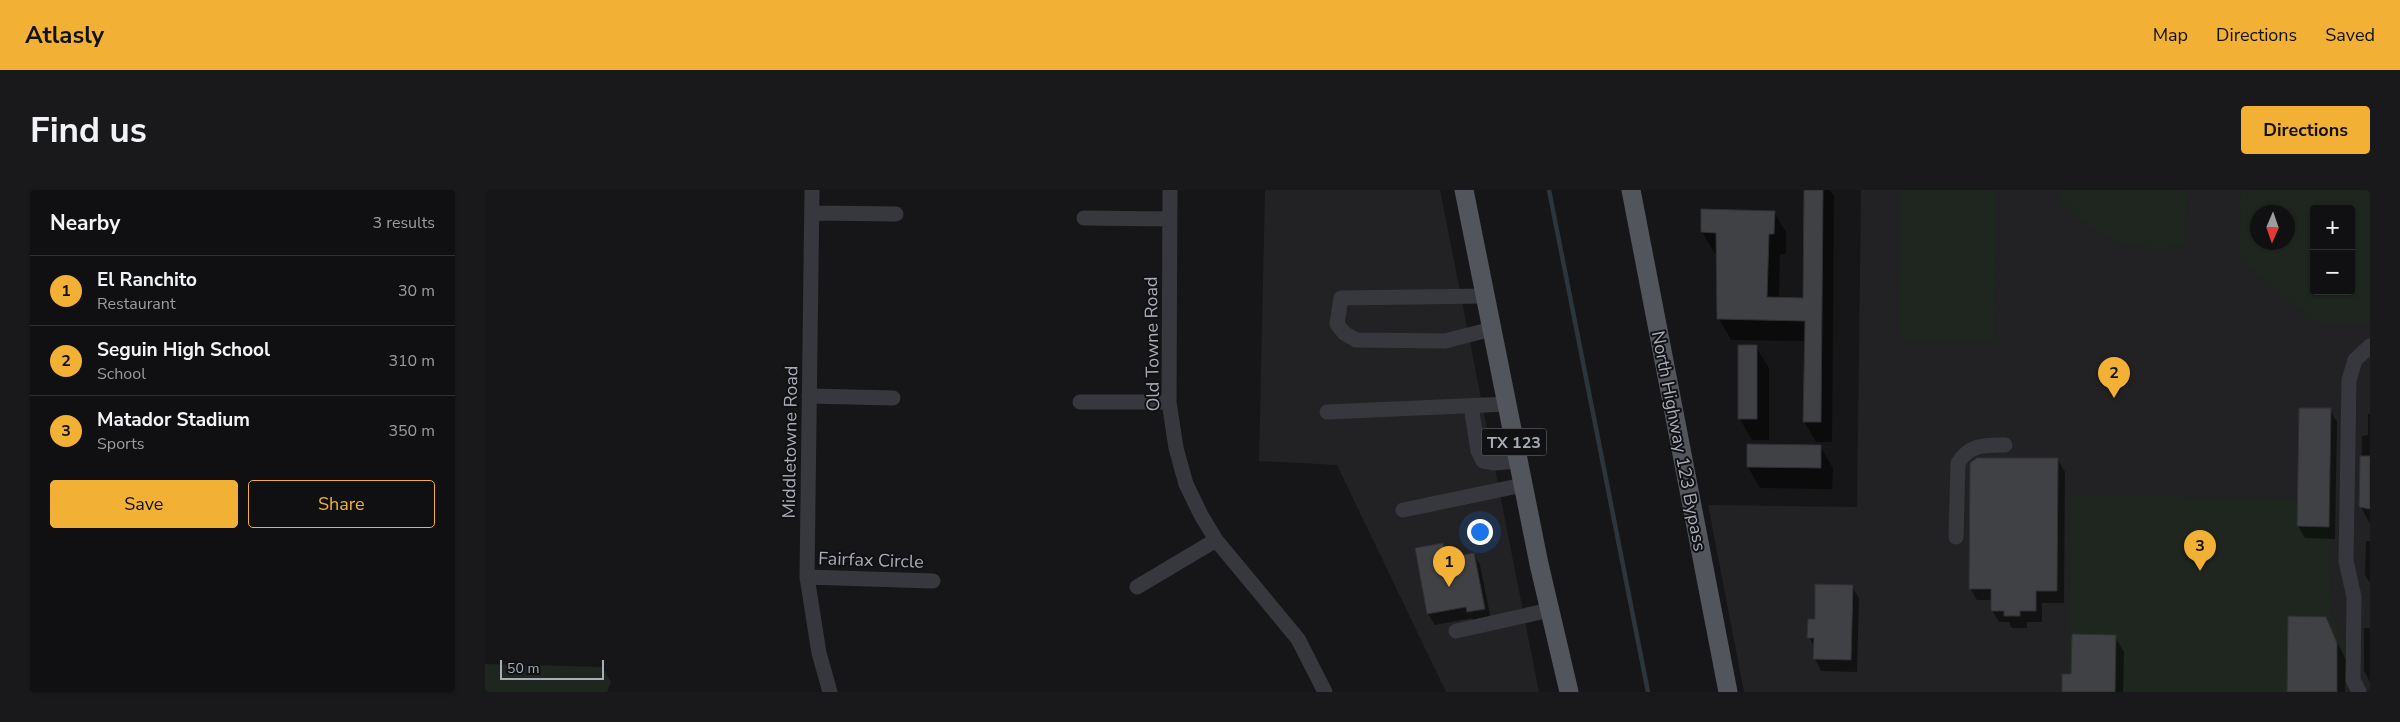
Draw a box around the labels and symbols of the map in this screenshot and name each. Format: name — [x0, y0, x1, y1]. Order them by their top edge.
north arrow — [2250, 205, 2295, 250]
street label: Old Towne Road — [1139, 276, 1165, 412]
street label: North Highway 123 Bypass — [1646, 329, 1712, 553]
pin: 2 — [2098, 357, 2130, 398]
street label: Middletowne Road — [777, 365, 803, 519]
road number: TX 123 — [1481, 428, 1547, 456]
your location — [1467, 519, 1493, 545]
pin: 3 — [2184, 530, 2216, 571]
street label: Fairfax Circle — [818, 546, 924, 574]
pin: 1 — [1433, 546, 1465, 587]
scale bar — [500, 657, 604, 680]

